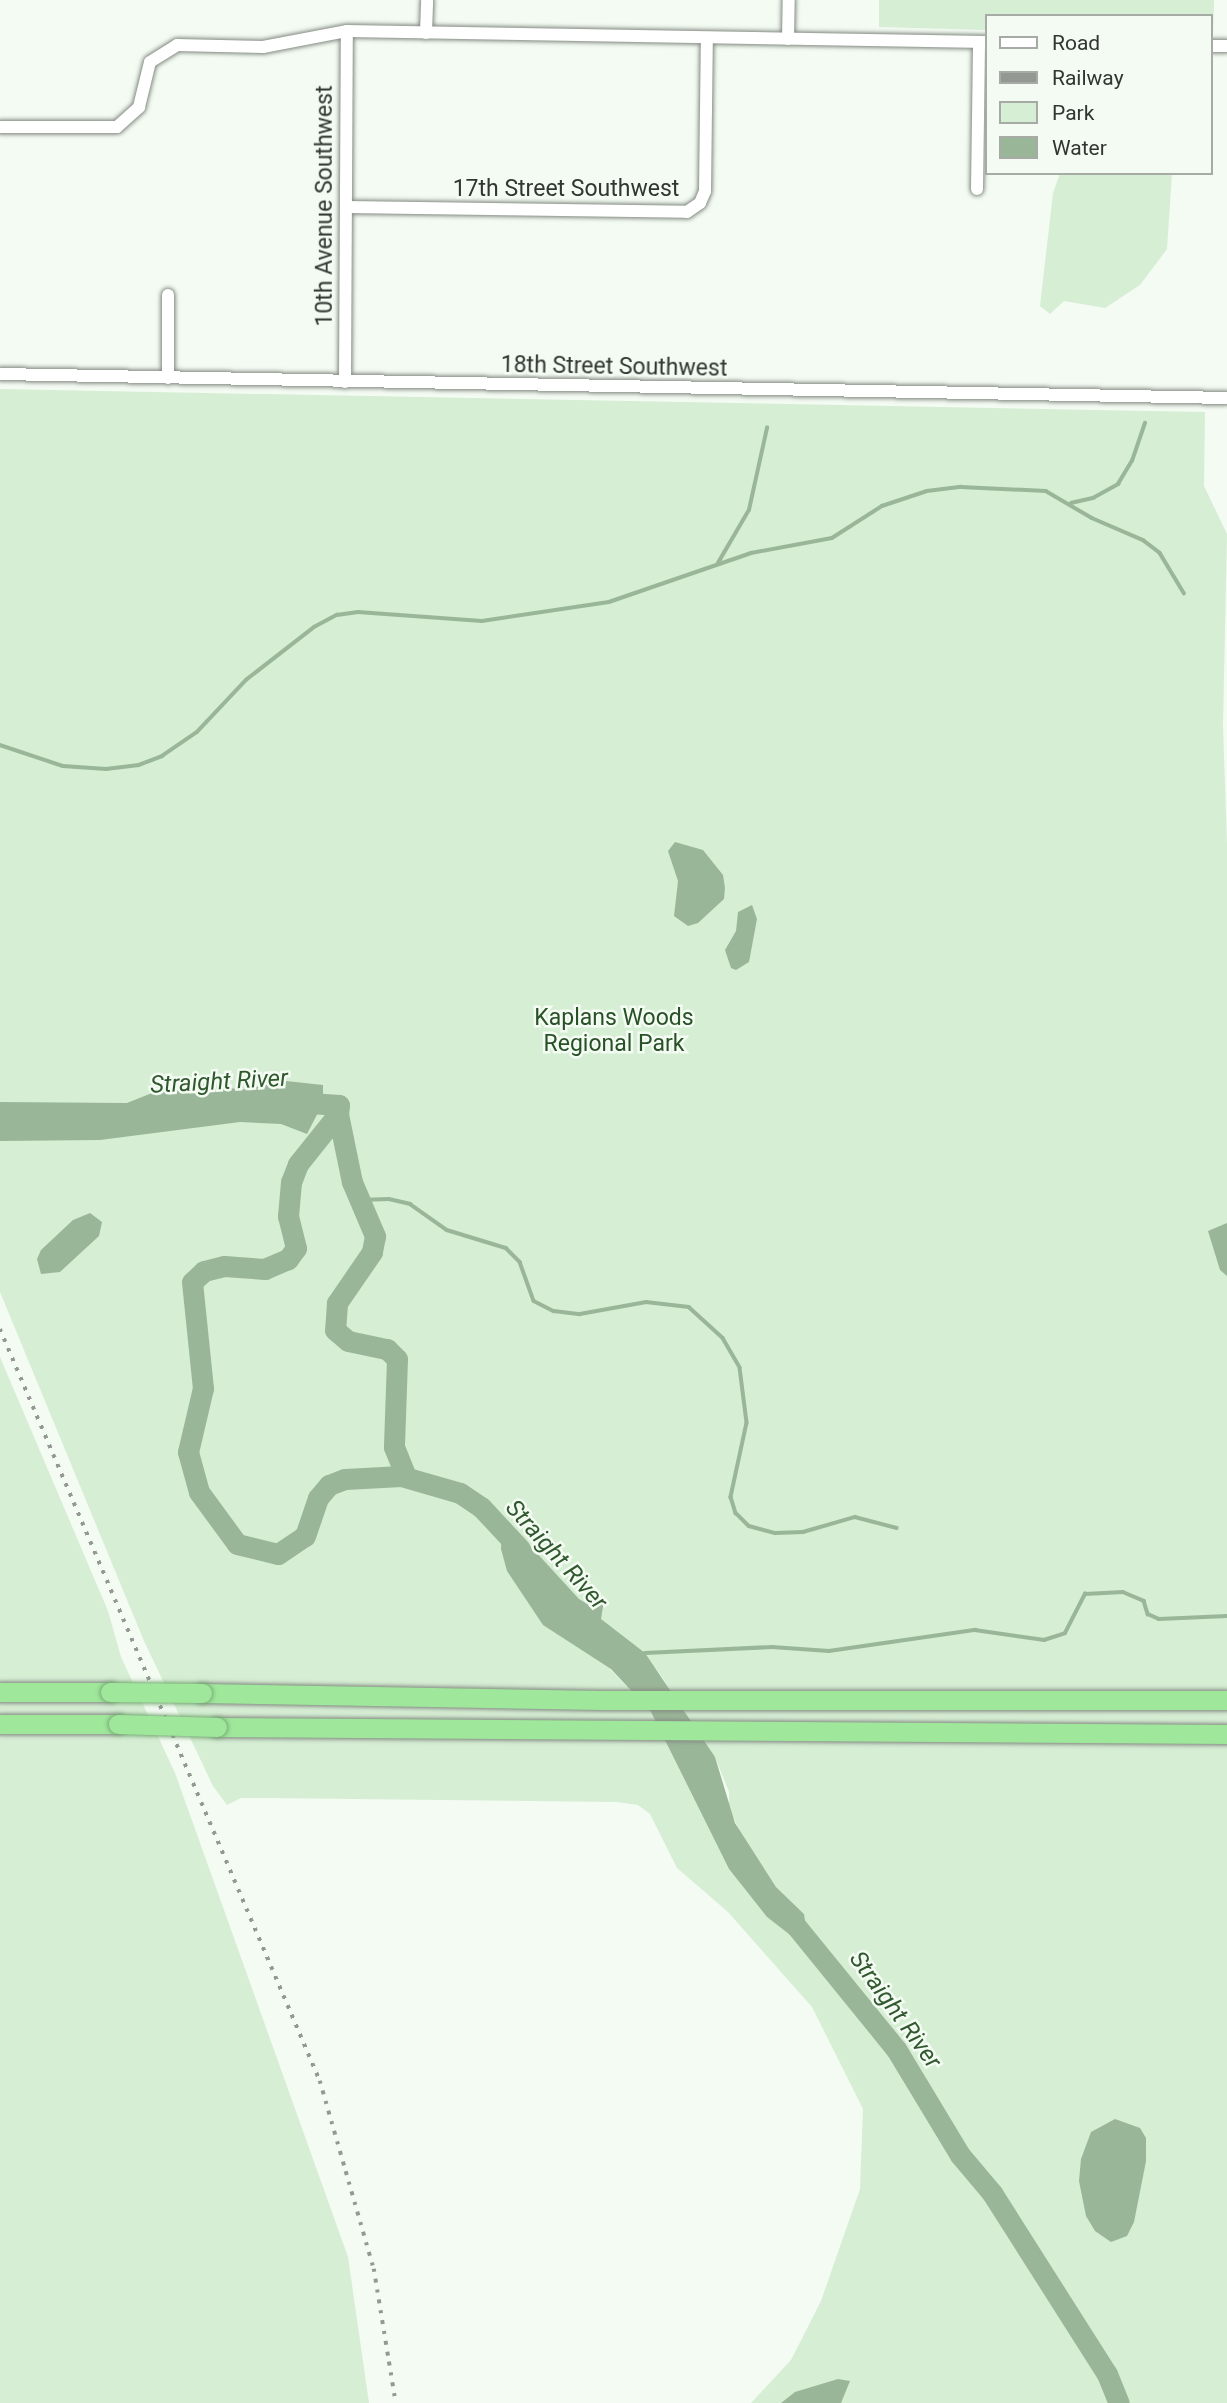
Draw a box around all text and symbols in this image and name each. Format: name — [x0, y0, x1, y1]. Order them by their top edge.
legend — [986, 14, 1213, 175]
text: Road — [1052, 31, 1100, 55]
text: Railway — [1052, 66, 1124, 90]
street label: 10th Avenue Southwest — [311, 85, 339, 327]
text: Park — [1052, 101, 1094, 125]
text: Water — [1052, 136, 1107, 160]
street label: 17th Street Southwest — [453, 175, 679, 203]
street label: 18th Street Southwest — [500, 351, 728, 383]
park label: Kaplans Woods Regional Park — [534, 1004, 694, 1058]
water label: Straight River — [149, 1064, 289, 1100]
water label: Straight River — [499, 1494, 613, 1616]
water label: Straight River — [843, 1946, 947, 2074]

